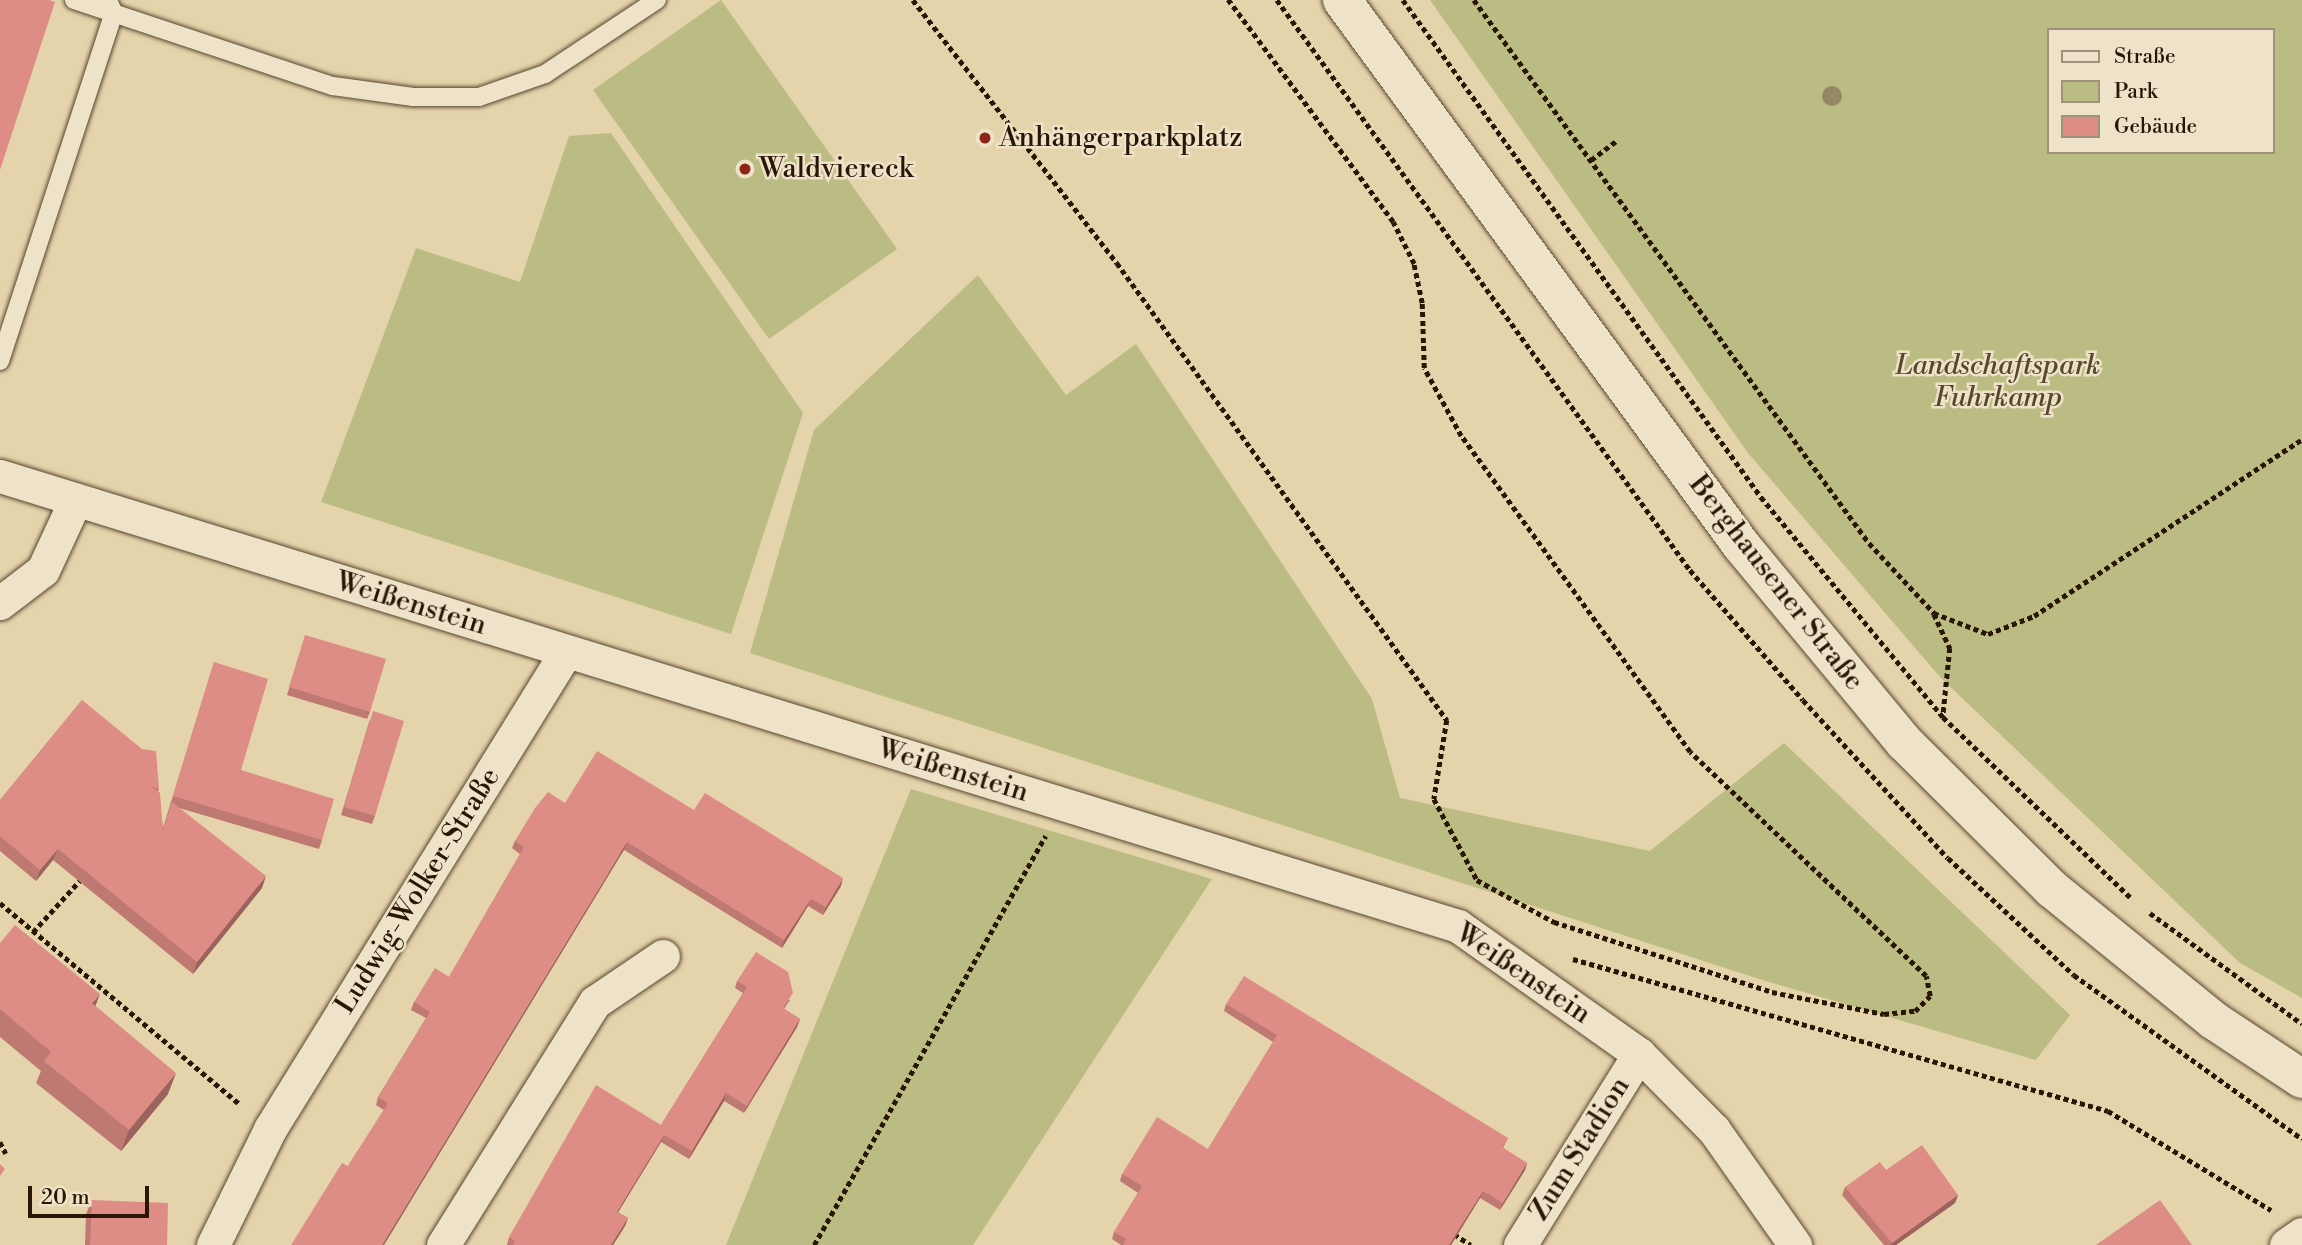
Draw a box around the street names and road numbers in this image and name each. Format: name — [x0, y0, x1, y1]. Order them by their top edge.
street label: Berghausener Straße — [1681, 469, 1871, 697]
street label: Weißenstein — [332, 565, 490, 643]
street label: Weißenstein — [874, 732, 1032, 810]
street label: Ludwig-Wolker-Straße — [329, 762, 507, 1020]
street label: Weißenstein — [1449, 917, 1597, 1031]
street label: Zum Stadion — [1523, 1071, 1637, 1227]

